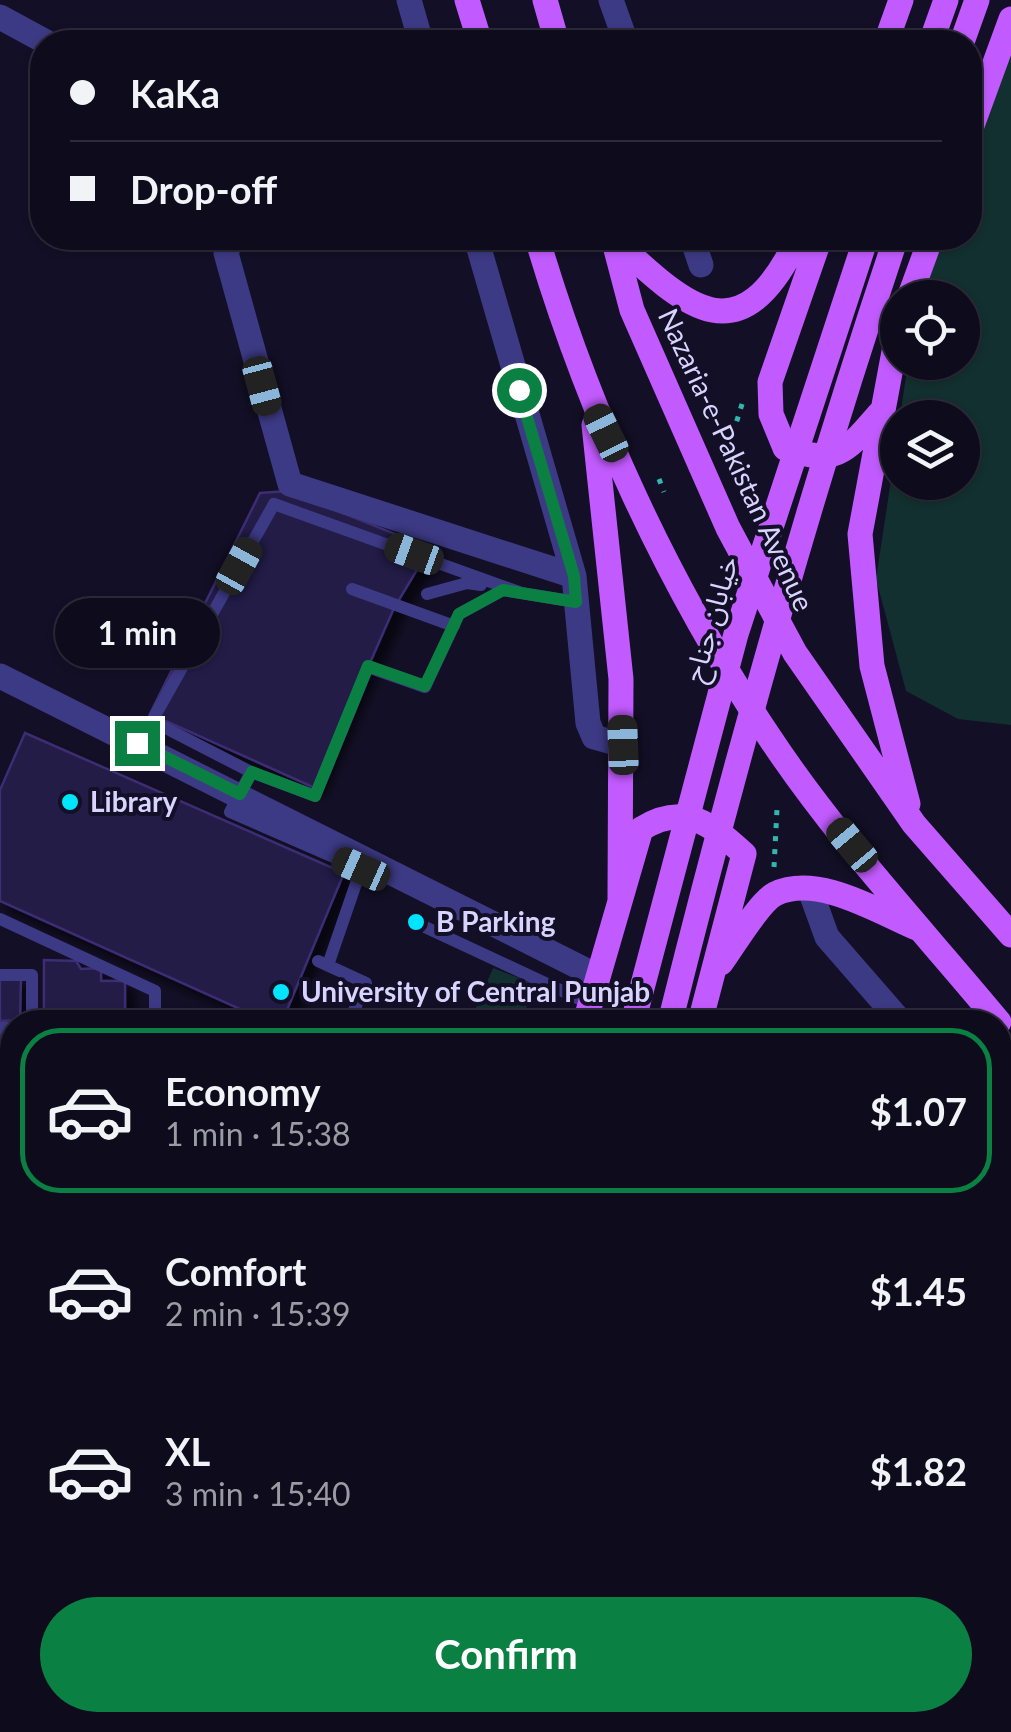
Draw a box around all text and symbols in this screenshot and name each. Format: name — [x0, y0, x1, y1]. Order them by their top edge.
text: KaKa — [130, 70, 220, 116]
text: Drop-off — [130, 166, 277, 212]
map controls — [880, 280, 980, 500]
button: locate — [880, 280, 980, 380]
street label: Nazaria-e-Pakistan Avenue — [652, 303, 822, 616]
car — [240, 353, 284, 419]
route start — [497, 368, 542, 413]
car — [579, 399, 633, 467]
button: layers — [880, 400, 980, 500]
car — [381, 530, 447, 578]
car — [211, 532, 267, 600]
street label: خیابان جناح — [676, 552, 749, 687]
callout: 1 min — [54, 598, 220, 668]
text: 1 min — [98, 613, 177, 652]
car — [607, 714, 639, 776]
route end — [115, 721, 160, 766]
place label: Library — [90, 784, 177, 818]
marker: Library — [59, 791, 81, 813]
car — [821, 812, 883, 878]
car — [327, 843, 395, 895]
place label: B Parking — [436, 904, 556, 938]
marker: B Parking — [405, 911, 427, 933]
place label: University of Central Punjab — [301, 974, 650, 1008]
marker: University of Central Punjab — [270, 981, 292, 1003]
icon: car — [45, 1066, 135, 1156]
text: Economy — [165, 1068, 320, 1114]
text: $1.07 — [870, 1088, 967, 1134]
text: 1 min · 15:38 — [165, 1114, 351, 1153]
icon: car — [45, 1246, 135, 1336]
text: Comfort — [165, 1248, 306, 1294]
text: $1.45 — [870, 1268, 967, 1314]
text: 2 min · 15:39 — [165, 1294, 351, 1333]
icon: car — [45, 1426, 135, 1516]
text: XL — [165, 1428, 210, 1474]
text: $1.82 — [870, 1448, 967, 1494]
text: 3 min · 15:40 — [165, 1474, 351, 1513]
button: Confirm — [40, 1597, 972, 1712]

